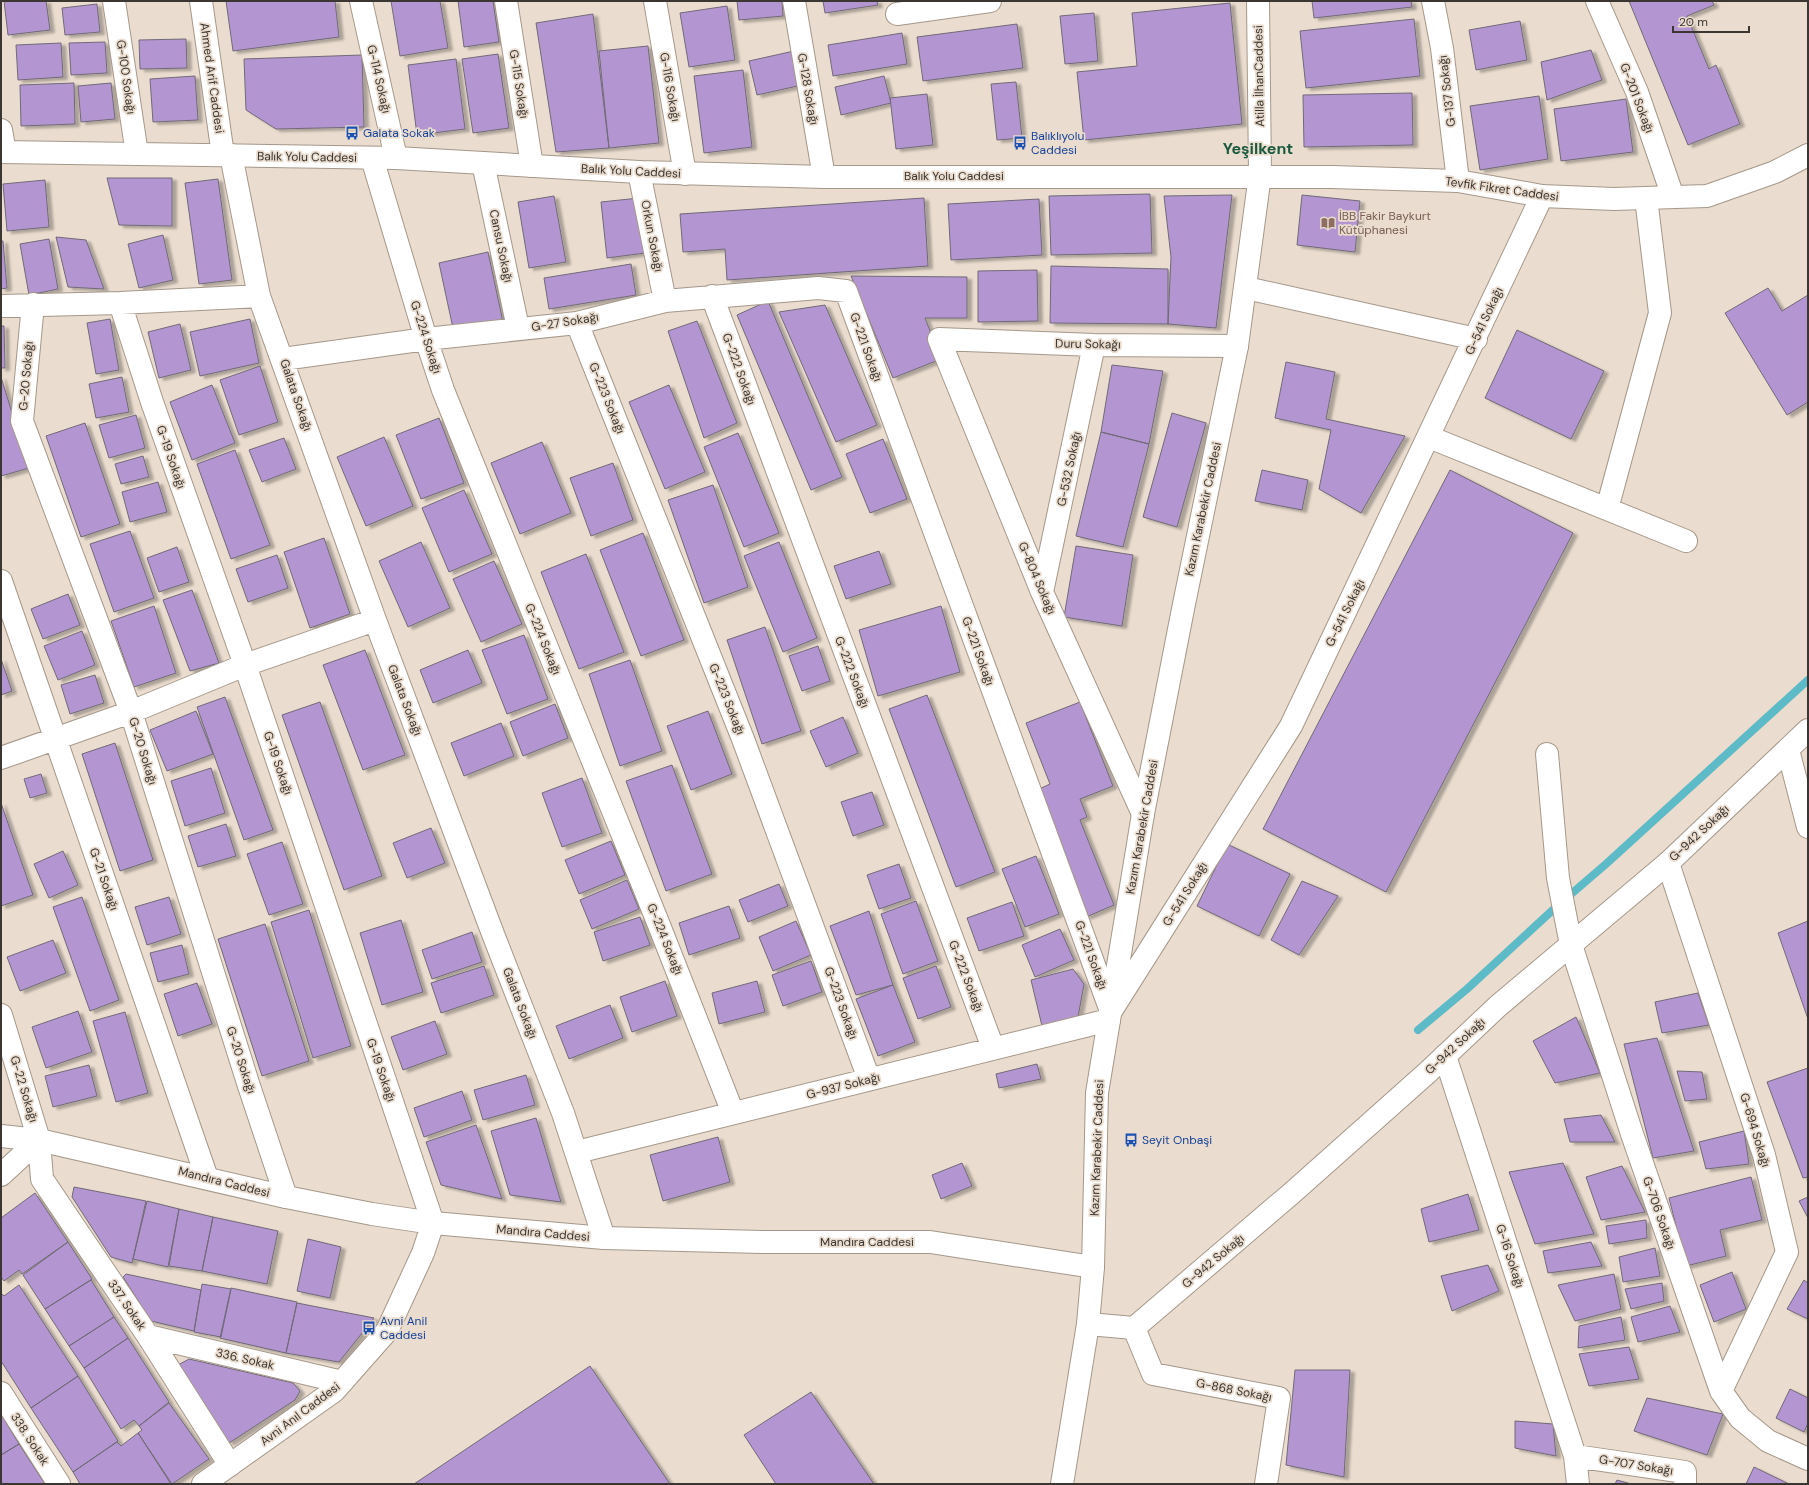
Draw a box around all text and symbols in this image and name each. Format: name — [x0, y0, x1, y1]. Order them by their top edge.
scale bar — [1673, 8, 1749, 34]
text: 20 m — [1679, 14, 1708, 30]
street label: Ahmed Arif Caddesi — [196, 22, 228, 134]
street label: Atilla İlhanCaddesi — [1250, 25, 1268, 127]
street label: G-100 Sokağı — [113, 39, 139, 115]
street label: G-114 Sokağı — [363, 43, 395, 115]
street label: G-115 Sokağı — [506, 48, 532, 120]
street label: G-116 Sokağı — [656, 51, 684, 123]
street label: G-128 Sokağı — [794, 52, 822, 126]
street label: G-137 Sokağı — [1435, 54, 1459, 128]
street label: G-201 Sokağı — [1616, 61, 1658, 135]
bus stop icon: Galata Sokak — [344, 125, 360, 141]
place label: Galata Sokak — [363, 125, 435, 141]
place label: Balıklıyolu Caddesi — [1031, 128, 1084, 158]
bus stop icon: Balıklıyolu Caddesi — [1012, 135, 1028, 151]
district label: Yeşilkent — [1223, 138, 1293, 159]
street label: Balık Yolu Caddesi — [257, 148, 357, 166]
street label: Balık Yolu Caddesi — [581, 160, 681, 182]
street label: Balık Yolu Caddesi — [904, 168, 1004, 184]
street label: Tevfik Fikret Caddesi — [1444, 173, 1560, 205]
street label: Orkun Sokağı — [637, 199, 667, 273]
street label: Cansu Sokağı — [485, 208, 517, 284]
place label: İBB Fakir Baykurt Kütüphanesi — [1339, 208, 1431, 238]
library icon: İBB Fakir Baykurt Kütüphanesi — [1320, 215, 1336, 231]
street label: G-541 Sokağı — [1461, 284, 1507, 358]
street label: G-224 Sokağı — [407, 299, 445, 375]
street label: G-27 Sokağı — [530, 309, 600, 335]
street label: G-221 Sokağı — [846, 310, 886, 384]
street label: G-222 Sokağı — [719, 331, 759, 407]
street label: Duru Sokağı — [1055, 335, 1121, 353]
street label: G-20 Sokağı — [15, 341, 37, 411]
street label: Galata Sokağı — [276, 357, 316, 433]
street label: G-223 Sokağı — [585, 360, 629, 436]
street label: G-19 Sokağı — [153, 423, 189, 491]
street label: G-532 Sokağı — [1053, 430, 1085, 508]
street label: Kazım Karabekir Caddesi — [1181, 441, 1225, 577]
street label: G-804 Sokağı — [1014, 539, 1060, 617]
street label: G-541 Sokağı — [1322, 577, 1368, 649]
street label: G-224 Sokağı — [521, 601, 565, 677]
street label: G-221 Sokağı — [958, 614, 998, 688]
street label: G-222 Sokağı — [831, 634, 873, 710]
street label: G-223 Sokağı — [705, 661, 749, 737]
street label: Galata Sokağı — [384, 662, 426, 738]
street label: G-20 Sokağı — [125, 715, 161, 787]
street label: G-19 Sokağı — [260, 729, 296, 797]
street label: Kazım Karabekir Caddesi — [1122, 758, 1162, 896]
street label: G-942 Sokağı — [1666, 801, 1732, 865]
street label: G-21 Sokağı — [86, 845, 122, 913]
street label: G-541 Sokağı — [1159, 859, 1211, 929]
street label: G-224 Sokağı — [643, 901, 687, 977]
street label: G-221 Sokağı — [1071, 918, 1111, 992]
street label: G-222 Sokağı — [945, 938, 987, 1014]
street label: Galata Sokağı — [499, 965, 541, 1041]
street label: G-223 Sokağı — [821, 965, 861, 1041]
street label: G-942 Sokağı — [1422, 1014, 1488, 1078]
street label: G-20 Sokağı — [223, 1024, 259, 1096]
street label: G-19 Sokağı — [363, 1036, 399, 1104]
street label: G-22 Sokağı — [6, 1054, 42, 1124]
street label: G-937 Sokağı — [804, 1069, 882, 1103]
street label: Kazım Karabekir Caddesi — [1087, 1079, 1107, 1216]
street label: G-694 Sokağı — [1736, 1091, 1774, 1169]
bus stop icon: Seyit Onbaşi — [1123, 1132, 1139, 1148]
place label: Seyit Onbaşi — [1142, 1132, 1212, 1148]
street label: Mandıra Caddesi — [177, 1163, 272, 1201]
street label: G-706 Sokağı — [1639, 1174, 1679, 1252]
street label: Mandıra Caddesi — [496, 1221, 591, 1245]
street label: G-16 Sokağı — [1492, 1222, 1528, 1290]
street label: G-942 Sokağı — [1179, 1230, 1247, 1292]
street label: Mandıra Caddesi — [820, 1234, 914, 1250]
street label: 337. Sokak — [104, 1277, 150, 1333]
place label: Avni Anil Caddesi — [380, 1313, 427, 1343]
bus stop icon: Avni Anil Caddesi — [361, 1320, 377, 1336]
street label: 336. Sokak — [214, 1345, 276, 1373]
street label: G-868 Sokağı — [1195, 1375, 1273, 1405]
street label: Avni Anıl Caddesi — [257, 1379, 343, 1449]
street label: 338. Sokak — [7, 1410, 53, 1468]
street label: G-707 Sokağı — [1598, 1451, 1674, 1479]

